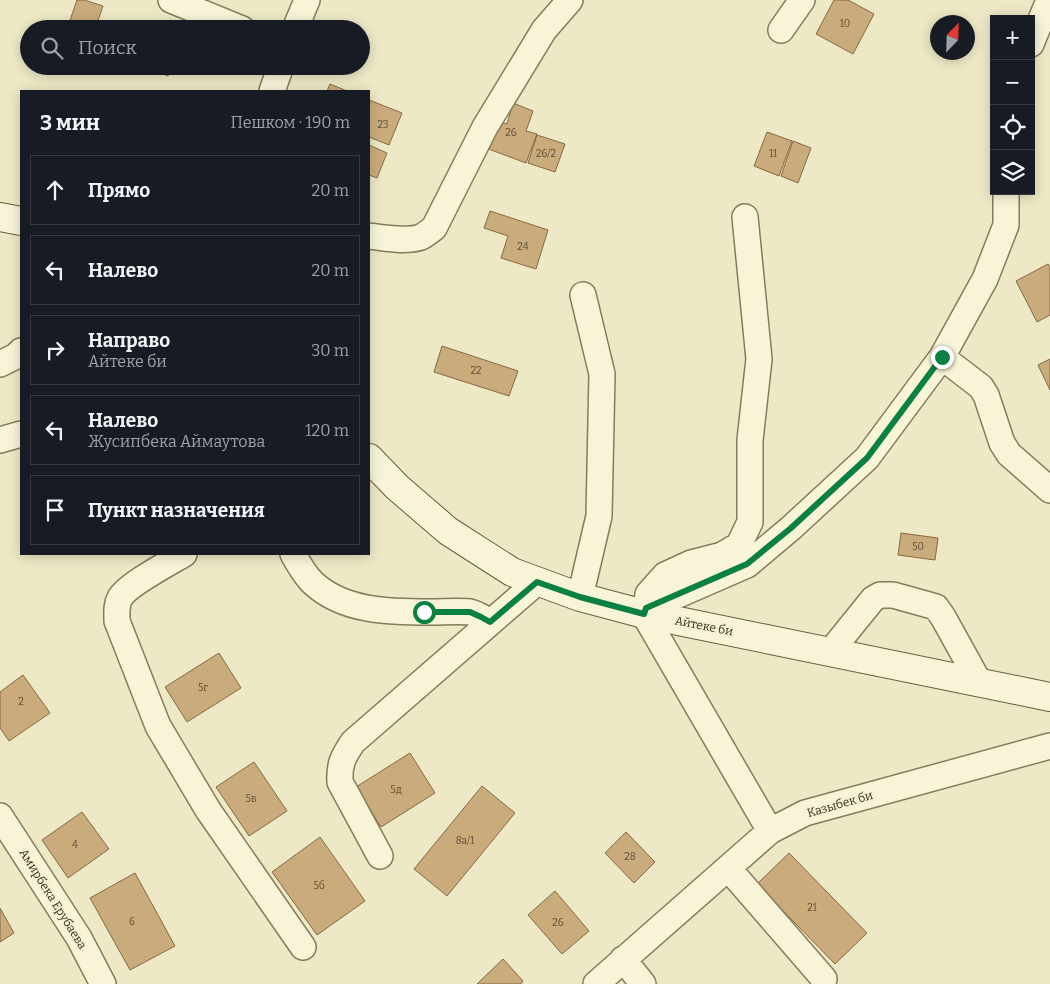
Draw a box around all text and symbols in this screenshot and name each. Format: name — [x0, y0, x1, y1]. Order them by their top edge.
north arrow — [930, 15, 975, 60]
map controls — [990, 15, 1035, 195]
button: + — [990, 15, 1035, 60]
house number: 10 — [840, 18, 850, 30]
search box — [20, 20, 370, 75]
icon: search — [38, 34, 66, 62]
text: Поиск — [78, 36, 137, 59]
button: − — [990, 60, 1035, 105]
button: locate — [990, 105, 1035, 150]
text: 3 мин — [40, 110, 100, 136]
text: Пешком · 190 m — [230, 113, 350, 132]
house number: 23 — [377, 119, 389, 131]
house number: 26 — [505, 127, 517, 139]
house number: 26/2 — [536, 148, 556, 160]
house number: 11 — [769, 148, 777, 160]
button: layers — [990, 150, 1035, 195]
icon: ahead — [41, 176, 69, 204]
text: Прямо — [88, 179, 150, 202]
text: 20 m — [312, 181, 349, 200]
house number: 24 — [517, 241, 529, 253]
icon: left — [41, 256, 69, 284]
text: Налево — [88, 259, 158, 282]
text: 20 m — [312, 261, 349, 280]
text: Направо — [88, 329, 170, 352]
icon: right — [41, 336, 69, 364]
text: 30 m — [311, 341, 349, 360]
route end — [931, 346, 954, 369]
text: Айтеке би — [88, 352, 167, 371]
house number: 22 — [471, 365, 481, 377]
text: Налево — [88, 409, 158, 432]
icon: left — [41, 416, 69, 444]
text: 120 m — [305, 421, 349, 440]
text: Жусипбека Аймаутова — [88, 432, 265, 451]
icon: arrive — [41, 496, 69, 524]
text: Пункт назначения — [88, 499, 265, 522]
house number: 50 — [912, 541, 924, 553]
route start — [413, 601, 436, 624]
street label: Айтеке би — [674, 613, 734, 639]
house number: 5г — [198, 682, 208, 694]
house number: 2 — [18, 696, 24, 708]
house number: 5д — [390, 784, 402, 796]
street label: Казыбек би — [805, 788, 875, 820]
house number: 5в — [246, 793, 257, 805]
house number: 8а/1 — [456, 835, 474, 847]
house number: 4 — [72, 839, 78, 851]
street label: Амирбека Ерубаева — [16, 846, 90, 952]
house number: 28 — [624, 851, 636, 863]
house number: 5б — [313, 879, 325, 892]
house number: 21 — [807, 902, 817, 914]
house number: 6 — [129, 916, 135, 928]
house number: 26 — [552, 917, 564, 929]

